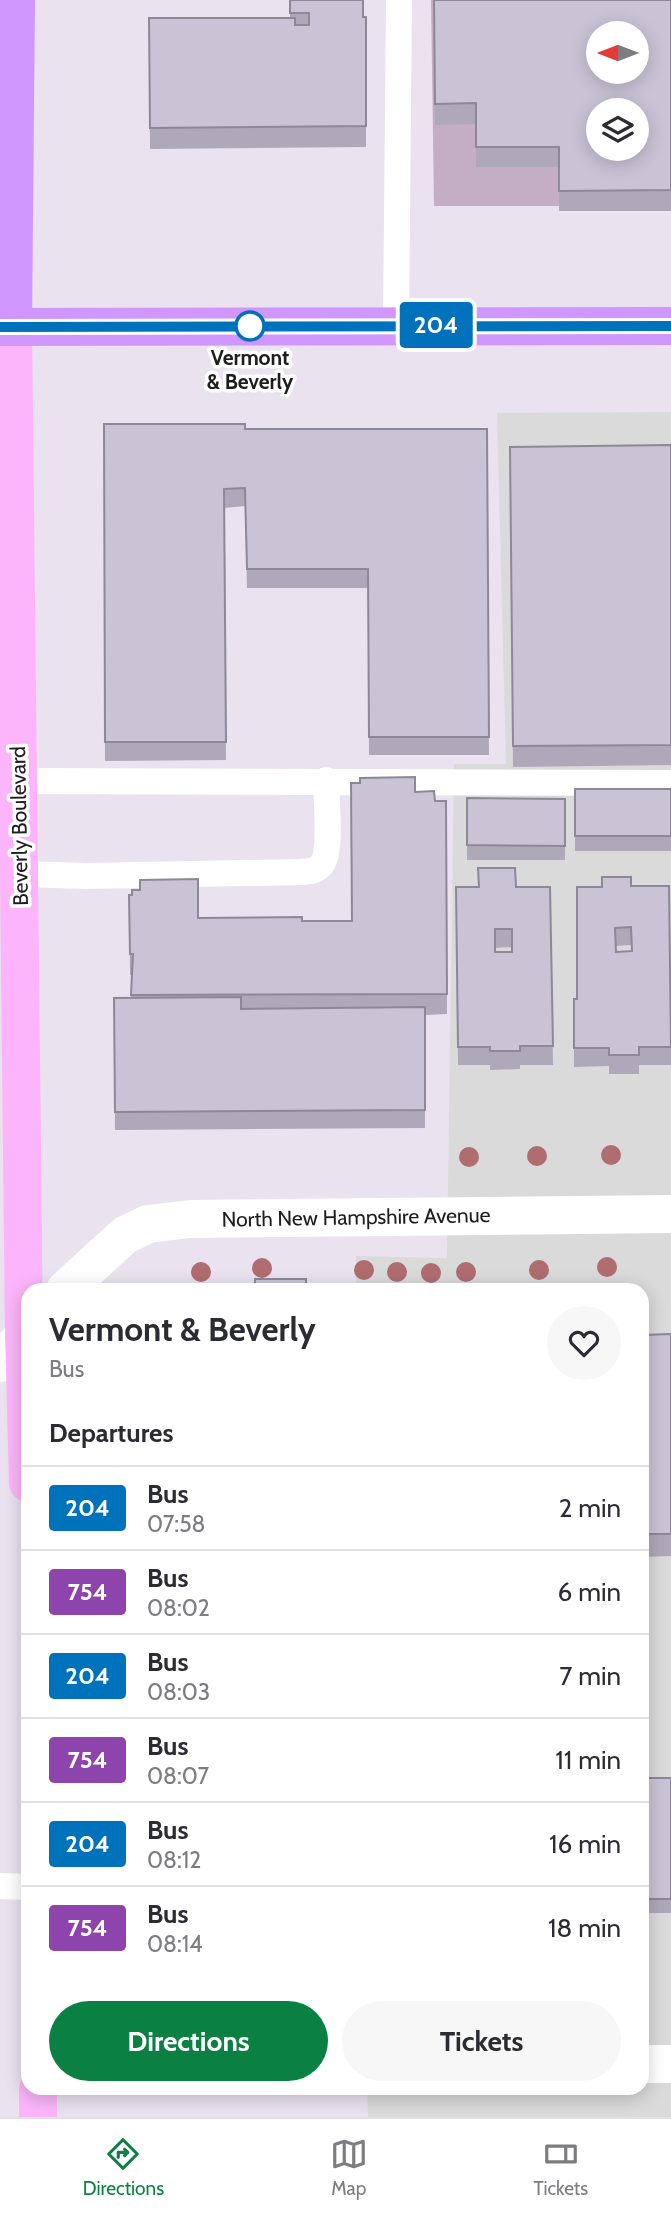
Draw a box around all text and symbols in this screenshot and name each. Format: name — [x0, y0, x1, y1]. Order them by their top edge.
north arrow — [586, 21, 649, 84]
map controls — [586, 21, 649, 161]
button: layers — [586, 98, 649, 161]
line badge: 204 — [396, 302, 476, 348]
text: 204 — [414, 310, 458, 339]
marker: Vermont & Beverly — [235, 311, 265, 341]
place label: Vermont & Beverly — [207, 345, 294, 394]
street label: Beverly Boulevard — [5, 746, 33, 906]
street label: North New Hampshire Avenue — [221, 1202, 491, 1232]
button: heart — [547, 1306, 621, 1380]
text: Vermont & Beverly — [49, 1309, 316, 1349]
text: Bus — [49, 1355, 84, 1383]
text: Departures — [49, 1417, 173, 1449]
text: Bus — [147, 1478, 188, 1510]
text: 2 min — [559, 1492, 621, 1524]
text: 204 — [65, 1493, 110, 1522]
text: 07:58 — [147, 1510, 206, 1538]
text: Bus — [147, 1562, 188, 1594]
text: 6 min — [558, 1576, 621, 1608]
text: 754 — [67, 1577, 108, 1606]
text: 08:02 — [147, 1594, 210, 1622]
text: Bus — [147, 1646, 188, 1678]
text: 7 min — [559, 1660, 621, 1692]
text: 204 — [65, 1661, 110, 1690]
text: 08:03 — [147, 1678, 210, 1706]
text: Bus — [147, 1730, 188, 1762]
text: 11 min — [555, 1744, 621, 1776]
text: 754 — [67, 1745, 108, 1774]
text: 08:07 — [147, 1762, 209, 1790]
text: Bus — [147, 1814, 188, 1846]
text: 16 min — [549, 1828, 621, 1860]
text: 204 — [65, 1829, 110, 1858]
text: 08:12 — [147, 1846, 201, 1874]
text: Bus — [147, 1898, 188, 1930]
text: 18 min — [548, 1912, 621, 1944]
text: 754 — [67, 1913, 108, 1942]
text: 08:14 — [147, 1930, 203, 1958]
button: Directions — [49, 2001, 328, 2081]
button: Tickets — [342, 2001, 621, 2081]
tab: Directions — [83, 2135, 164, 2200]
tab: Map — [330, 2135, 368, 2200]
tab: Tickets — [533, 2135, 588, 2200]

